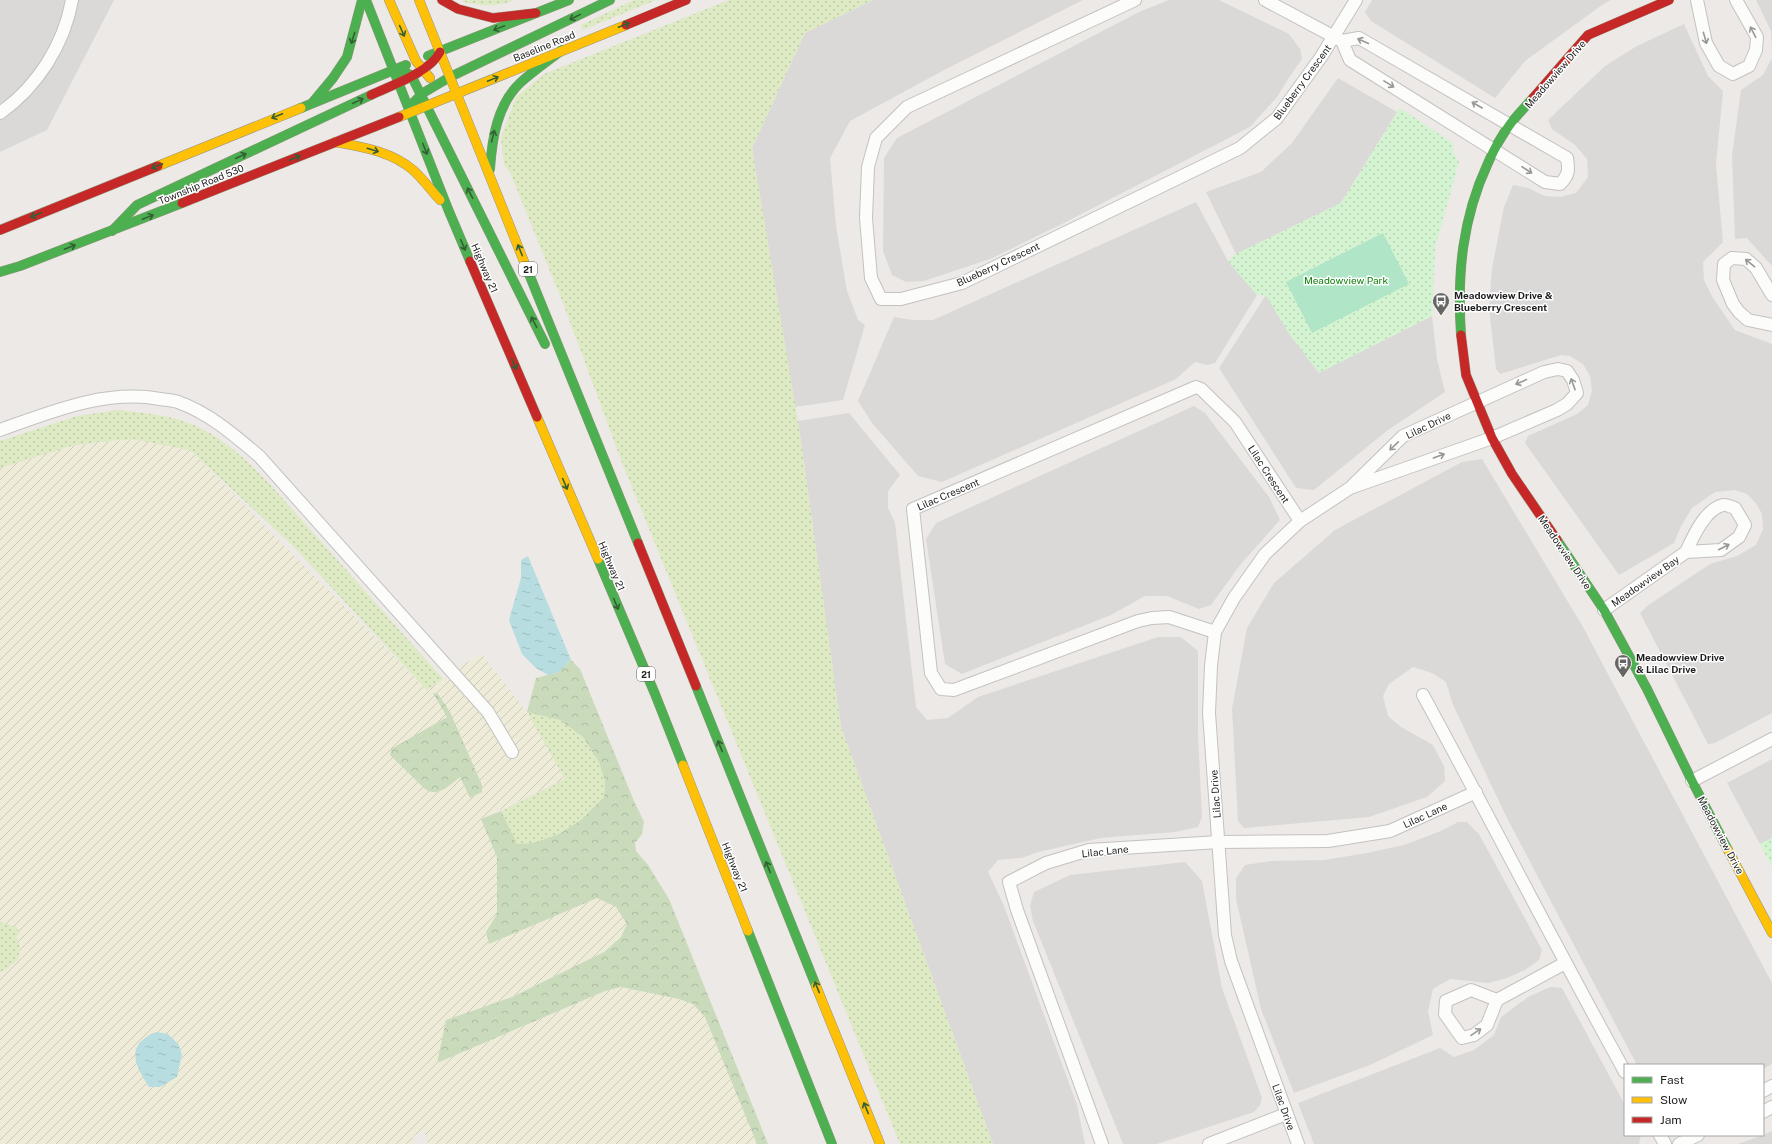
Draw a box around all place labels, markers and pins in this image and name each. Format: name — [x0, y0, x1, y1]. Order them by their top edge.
place label: Meadowview Drive & Blueberry Crescent — [1454, 289, 1553, 313]
bus stop icon: Meadowview Drive & Blueberry Crescent — [1431, 291, 1451, 316]
place label: Meadowview Drive & Lilac Drive — [1636, 651, 1725, 675]
bus stop icon: Meadowview Drive & Lilac Drive — [1613, 653, 1633, 678]

